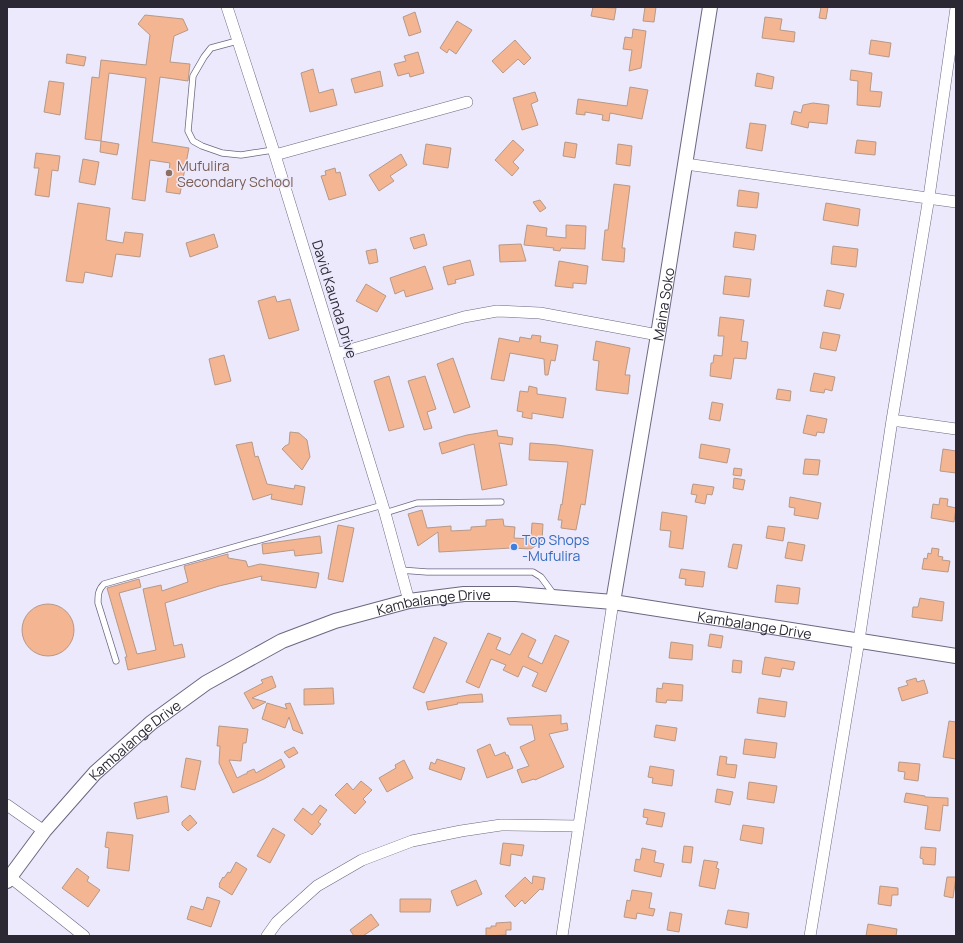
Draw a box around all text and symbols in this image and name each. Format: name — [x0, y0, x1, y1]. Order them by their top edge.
place label: Mufulira Secondary School — [177, 156, 294, 191]
marker: Mufulira Secondary School — [164, 168, 174, 178]
street label: David Kaunda Drive — [308, 238, 362, 360]
street label: Maina Soko — [648, 266, 678, 342]
place label: Top Shops -Mufulira — [522, 530, 589, 565]
marker: Top Shops -Mufulira — [509, 542, 519, 552]
street label: Kambalange Drive — [374, 584, 491, 619]
street label: Kambalange Drive — [696, 606, 813, 643]
street label: Kambalange Drive — [84, 695, 184, 784]

